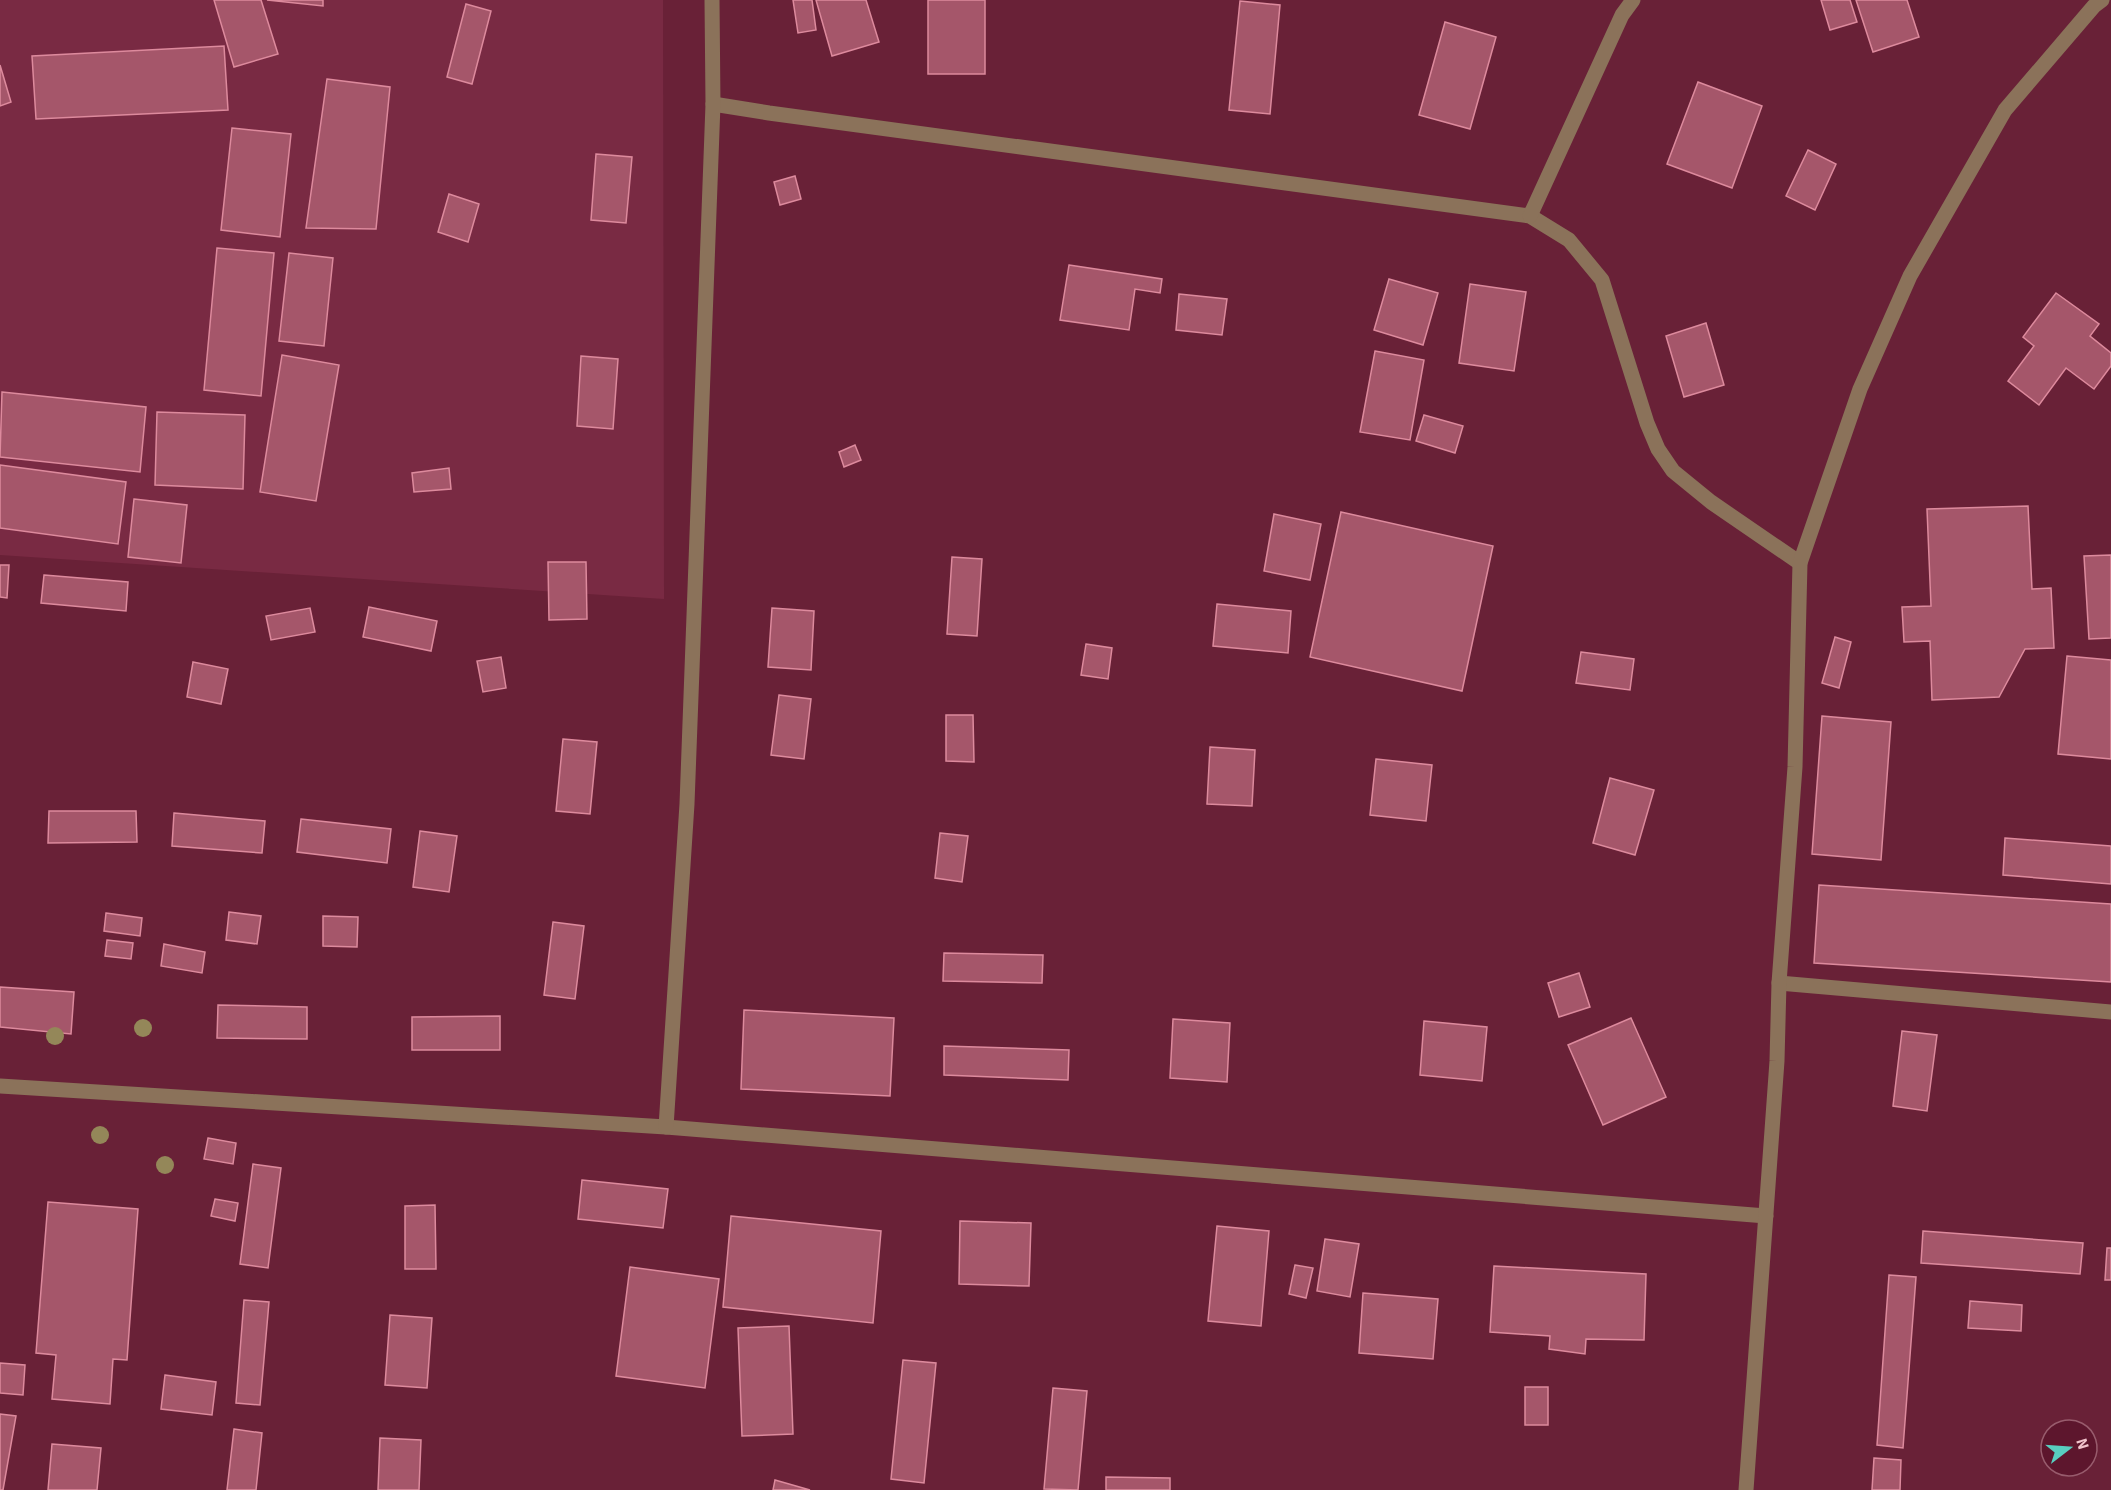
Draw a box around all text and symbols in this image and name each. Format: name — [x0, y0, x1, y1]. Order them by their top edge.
north arrow — [2039, 1418, 2099, 1478]
text: N — [2070, 1436, 2094, 1452]

